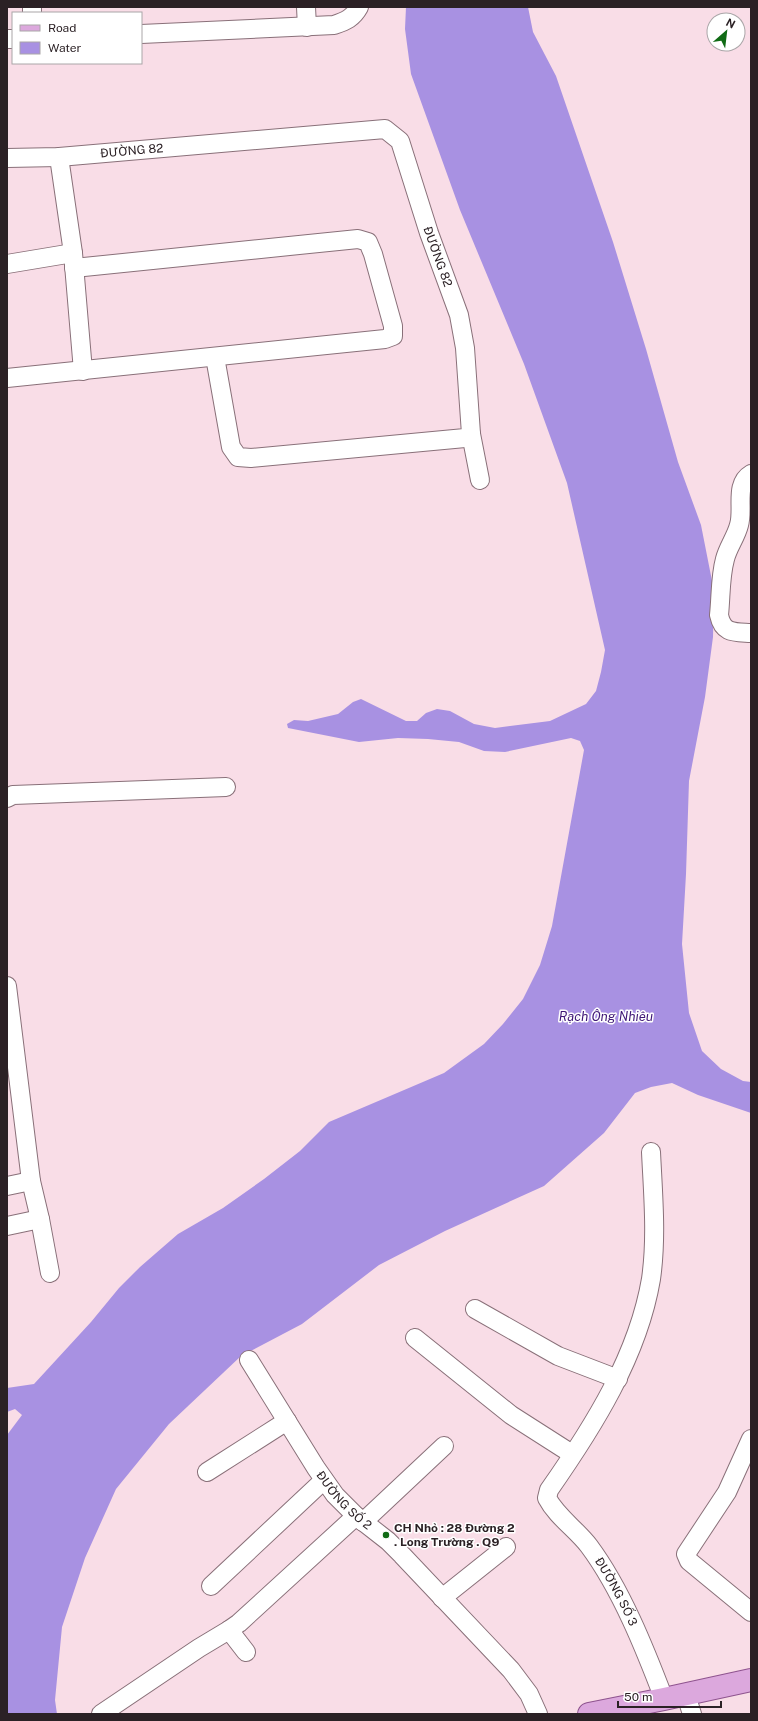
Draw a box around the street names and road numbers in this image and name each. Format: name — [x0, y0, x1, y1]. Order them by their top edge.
street label: ĐƯỜNG 82 — [100, 141, 164, 160]
street label: ĐƯỜNG 82 — [420, 225, 455, 289]
street label: ĐƯỜNG SỐ 2 — [313, 1468, 374, 1532]
street label: ĐƯỜNG SỐ 3 — [592, 1555, 640, 1628]

